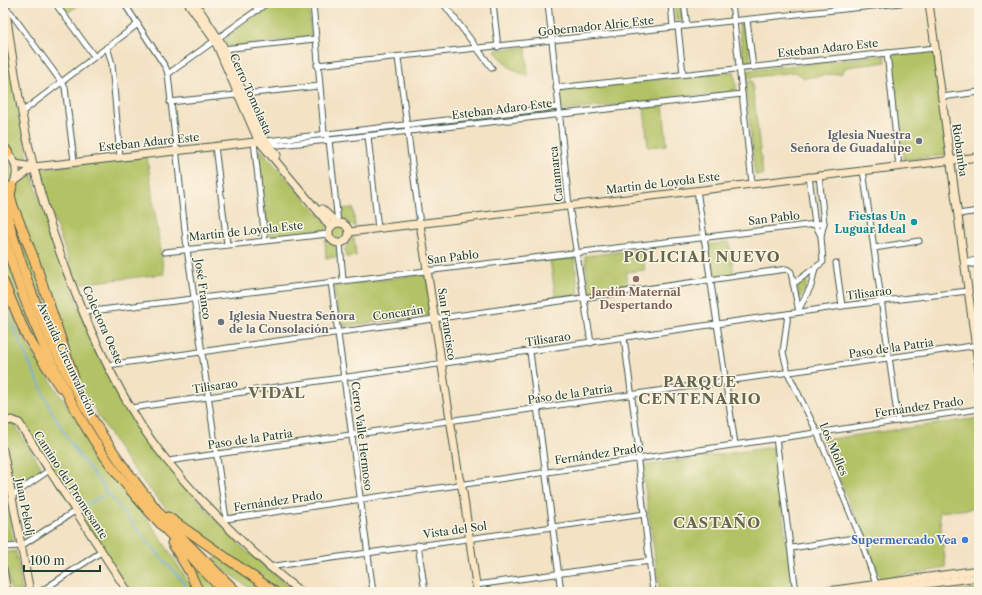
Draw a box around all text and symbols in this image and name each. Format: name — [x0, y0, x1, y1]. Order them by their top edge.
street label: Gobernador Alric Este — [537, 13, 655, 39]
street label: Esteban Adaro Este — [777, 36, 879, 60]
street label: Cerro Tomolasta — [227, 51, 275, 137]
street label: Esteban Adaro Este — [451, 96, 553, 122]
street label: Riobamba — [949, 123, 971, 178]
place label: Iglesia Nuestra Señora de Guadalupe — [790, 128, 912, 155]
street label: Esteban Adaro Este — [98, 130, 200, 154]
marker: Iglesia Nuestra Señora de Guadalupe — [914, 136, 924, 146]
street label: Catamarca — [546, 145, 566, 203]
street label: Martín de Loyola Este — [605, 169, 721, 197]
street label: San Pablo — [747, 208, 801, 228]
place label: Fiestas Un Luguar Ideal — [835, 209, 906, 236]
marker: Fiestas Un Luguar Ideal — [909, 217, 919, 227]
street label: Martín de Loyola Este — [188, 218, 304, 244]
street label: San Pablo — [426, 247, 480, 267]
district label: POLICIAL NUEVO — [623, 247, 781, 266]
street label: José Franco — [192, 256, 214, 321]
marker: Jardín Maternal Despertando — [631, 274, 641, 284]
street label: Tilisarao — [845, 283, 893, 303]
street label: Colectora Oeste — [79, 284, 127, 366]
place label: Jardín Maternal Despertando — [589, 285, 681, 312]
street label: San Francisco — [435, 287, 459, 361]
street label: Avenida Circunvalación — [34, 299, 99, 418]
street label: Concarán — [372, 303, 424, 323]
place label: Iglesia Nuestra Señora de la Consolación — [229, 309, 356, 336]
marker: Iglesia Nuestra Señora de la Consolación — [216, 317, 226, 327]
street label: Tilisarao — [524, 329, 572, 349]
street label: Paso de la Patria — [848, 335, 935, 361]
district label: PARQUE CENTENARIO — [638, 372, 762, 408]
street label: Tilisarao — [191, 376, 239, 396]
street label: Cerro Valle Hermoso — [348, 381, 376, 492]
street label: Paso de la Patria — [527, 381, 614, 407]
district label: VIDAL — [247, 383, 306, 402]
street label: Fernández Prado — [874, 394, 965, 420]
street label: Los Molles — [816, 420, 852, 478]
street label: Paso de la Patria — [207, 426, 294, 452]
street label: Camino del Promesante — [31, 428, 111, 542]
street label: Fernández Prado — [554, 441, 645, 467]
street label: Juan Pekolj — [12, 475, 37, 537]
street label: Fernández Prado — [233, 488, 324, 514]
district label: CASTAÑO — [673, 513, 761, 532]
street label: Vista del Sol — [421, 519, 488, 542]
place label: Supermercado Vea — [851, 533, 958, 547]
marker: Supermercado Vea — [960, 535, 970, 545]
scale bar — [24, 547, 100, 573]
text: 100 m — [30, 553, 65, 568]

